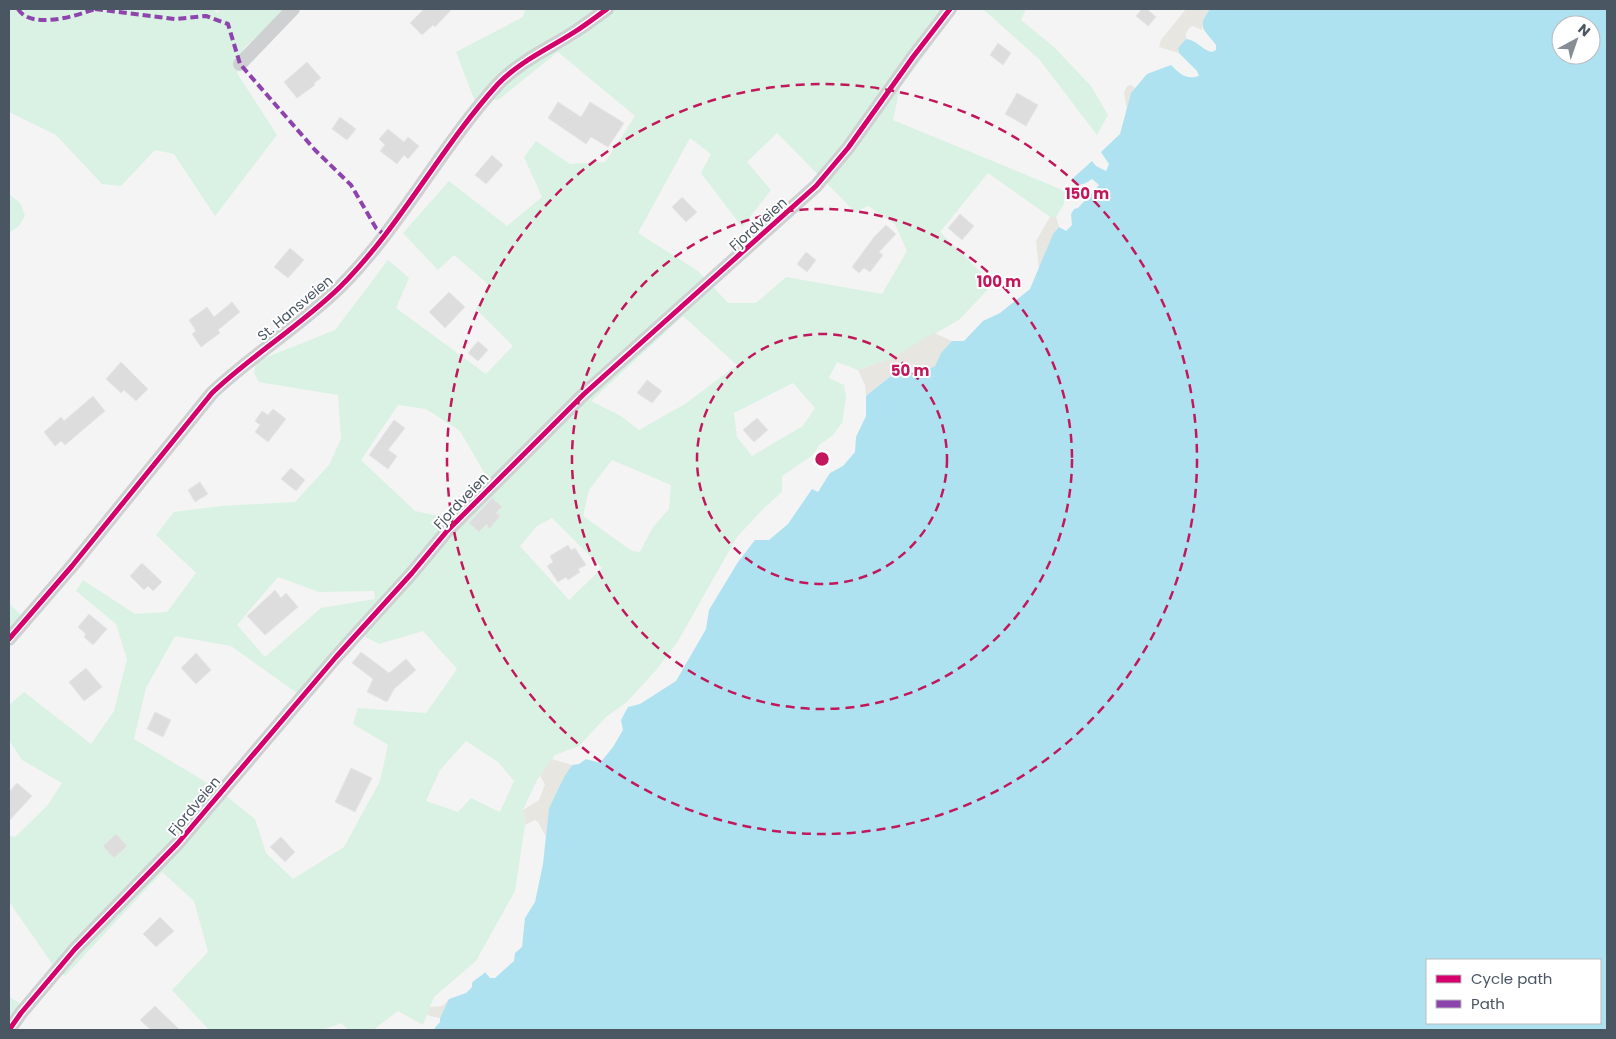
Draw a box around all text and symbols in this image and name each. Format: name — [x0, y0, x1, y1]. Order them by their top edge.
north arrow — [1551, 15, 1601, 65]
text: N — [1574, 19, 1595, 41]
text: 150 m — [1065, 183, 1109, 204]
street label: Fjordveien — [725, 193, 791, 255]
street label: St. Hansveien — [253, 270, 337, 346]
text: 100 m — [977, 271, 1021, 292]
text: 50 m — [891, 360, 929, 381]
centre of rings — [813, 450, 831, 468]
street label: Fjordveien — [429, 468, 493, 534]
street label: Fjordveien — [163, 772, 225, 840]
legend — [1426, 959, 1601, 1024]
text: Cycle path — [1471, 968, 1552, 989]
text: Path — [1471, 993, 1505, 1014]

